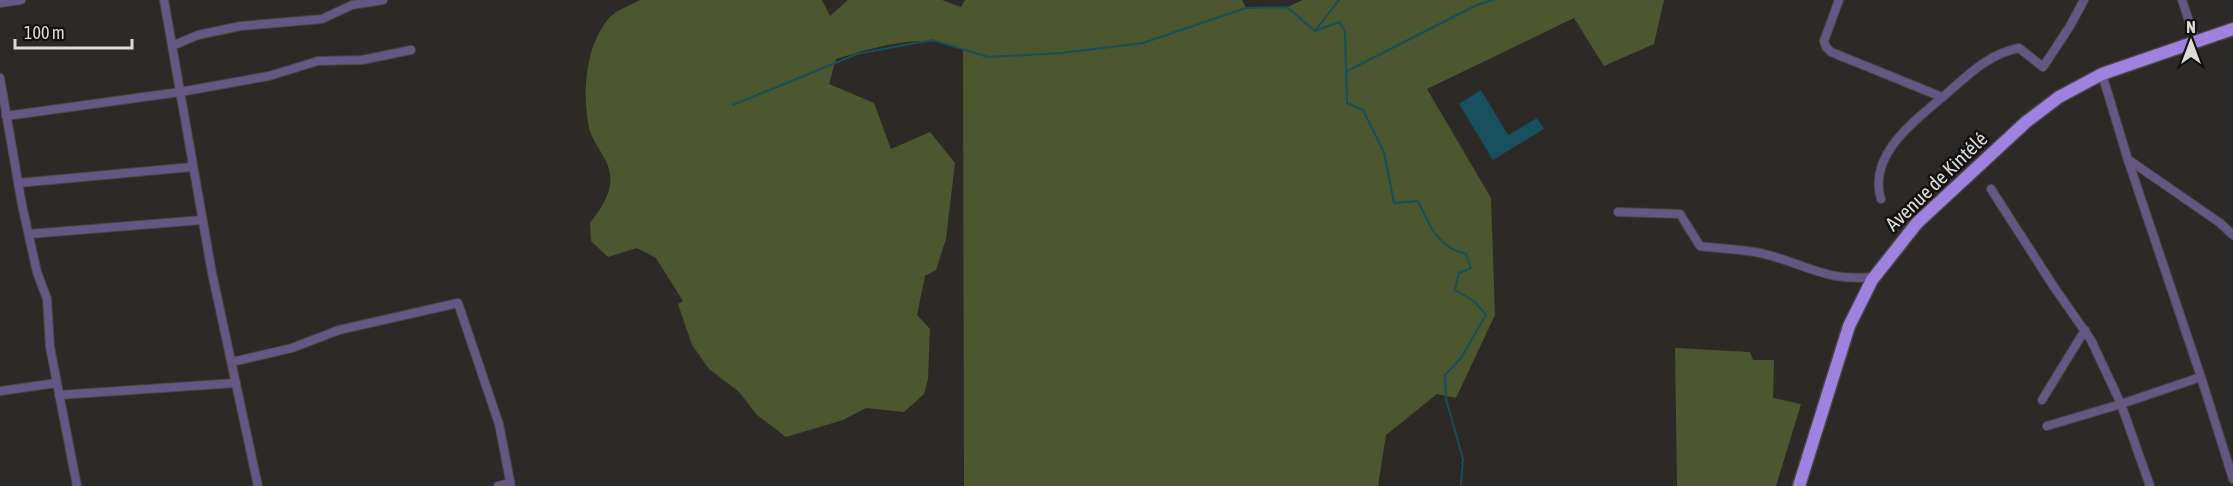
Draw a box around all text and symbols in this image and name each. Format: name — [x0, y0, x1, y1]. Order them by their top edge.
scale bar — [15, 12, 132, 50]
north arrow — [2161, 12, 2221, 72]
text: N — [2186, 18, 2196, 36]
text: 100 m — [24, 22, 65, 43]
street label: Avenue de Kintélé — [1880, 127, 1992, 235]

